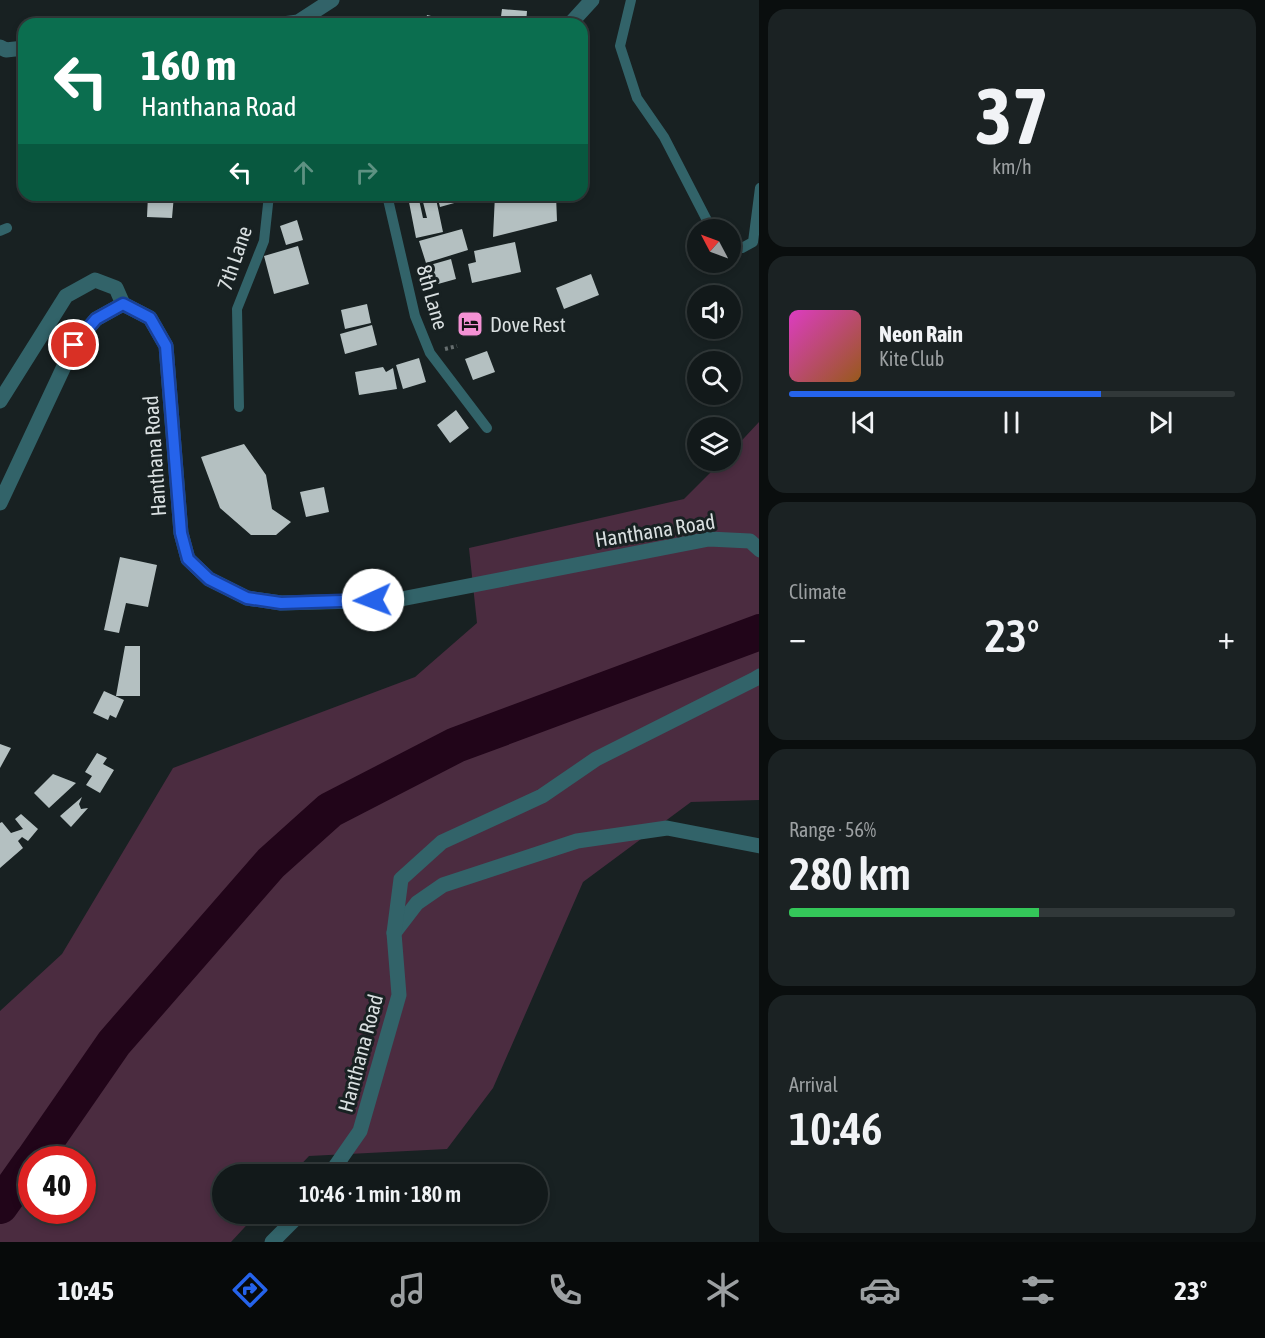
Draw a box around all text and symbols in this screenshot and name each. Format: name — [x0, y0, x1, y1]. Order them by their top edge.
text: 160 m — [141, 41, 236, 89]
icon: left — [42, 42, 120, 120]
text: 37 — [975, 71, 1049, 161]
text: Hanthana Road — [141, 91, 297, 122]
text: km/h — [992, 155, 1032, 178]
icon: left — [224, 156, 257, 189]
icon: ahead — [287, 156, 320, 189]
icon: right — [350, 156, 383, 189]
north arrow — [687, 219, 741, 273]
map controls — [687, 219, 741, 471]
street label: 7th Lane — [212, 223, 256, 293]
street label: 8th Lane — [412, 262, 454, 332]
button: sound — [687, 285, 741, 339]
hotel icon: Dove Rest — [455, 309, 485, 339]
place label: Dove Rest — [490, 312, 566, 336]
pin — [48, 319, 99, 370]
text: Neon Rain — [879, 321, 963, 347]
icon: arrive — [57, 328, 90, 361]
text: Kite Club — [879, 347, 944, 370]
button: search — [687, 351, 741, 405]
street label: Hanthana Road — [138, 395, 170, 517]
icon: previous — [847, 406, 880, 439]
icon: pause — [995, 406, 1028, 439]
icon: next — [1144, 406, 1177, 439]
button: layers — [687, 417, 741, 471]
street label: Hanthana Road — [593, 509, 717, 551]
position arrow — [341, 568, 405, 632]
text: Climate — [789, 580, 846, 603]
text: 23° — [985, 610, 1039, 662]
text: − — [789, 618, 806, 656]
text: + — [1218, 618, 1235, 656]
text: Range · 56% — [789, 818, 876, 841]
text: 280 km — [789, 848, 911, 900]
street label: Hanthana Road — [333, 991, 387, 1115]
text: Arrival — [789, 1073, 838, 1096]
text: 10:46 — [789, 1103, 883, 1155]
speed limit sign: 40 — [18, 1146, 96, 1224]
text: 10:46 · 1 min · 180 m — [299, 1181, 461, 1207]
icon: directions — [229, 1269, 271, 1311]
icon: music — [387, 1269, 429, 1311]
icon: phone — [544, 1269, 586, 1311]
icon: climate — [702, 1269, 744, 1311]
icon: car — [859, 1269, 901, 1311]
icon: filters — [1017, 1269, 1059, 1311]
text: 10:45 — [58, 1275, 114, 1306]
text: 23° — [1174, 1275, 1207, 1306]

